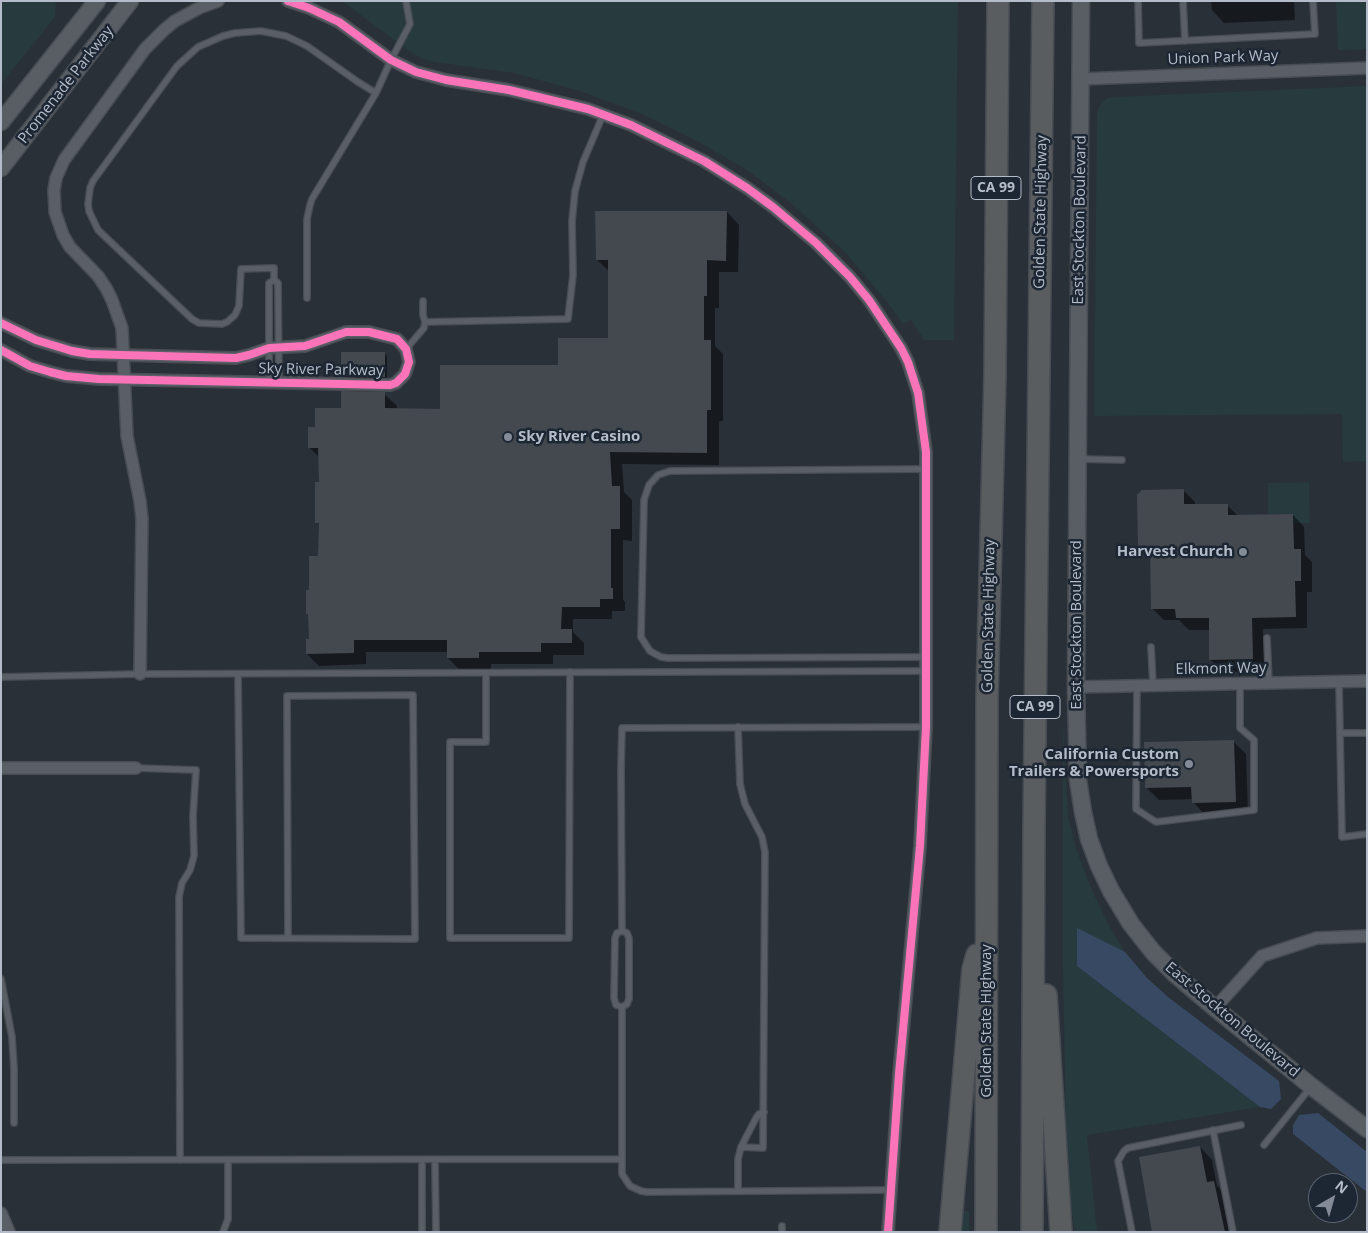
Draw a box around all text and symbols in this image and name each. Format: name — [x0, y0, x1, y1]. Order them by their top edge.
street label: Promenade Parkway — [14, 23, 118, 147]
street label: Union Park Way — [1167, 47, 1279, 69]
street label: Golden State Highway — [1031, 135, 1051, 289]
street label: East Stockton Boulevard — [1070, 135, 1090, 305]
road number: CA 99 — [971, 177, 1021, 200]
street label: Sky River Parkway — [258, 360, 384, 380]
place label: Sky River Casino — [518, 428, 640, 446]
marker: Sky River Casino — [502, 431, 514, 443]
street label: Golden State Highway — [979, 539, 999, 693]
street label: East Stockton Boulevard — [1068, 540, 1086, 710]
place label: Harvest Church — [1117, 543, 1233, 561]
marker: Harvest Church — [1237, 546, 1249, 558]
street label: Elkmont Way — [1175, 659, 1267, 679]
road number: CA 99 — [1010, 696, 1060, 719]
place label: California Custom Trailers & Powersports — [1009, 746, 1179, 781]
marker: California Custom Trailers & Powersports — [1183, 758, 1195, 770]
street label: Golden State Highway — [978, 944, 996, 1098]
street label: East Stockton Boulevard — [1161, 959, 1303, 1081]
north arrow — [1308, 1173, 1358, 1223]
text: N — [1332, 1176, 1352, 1198]

